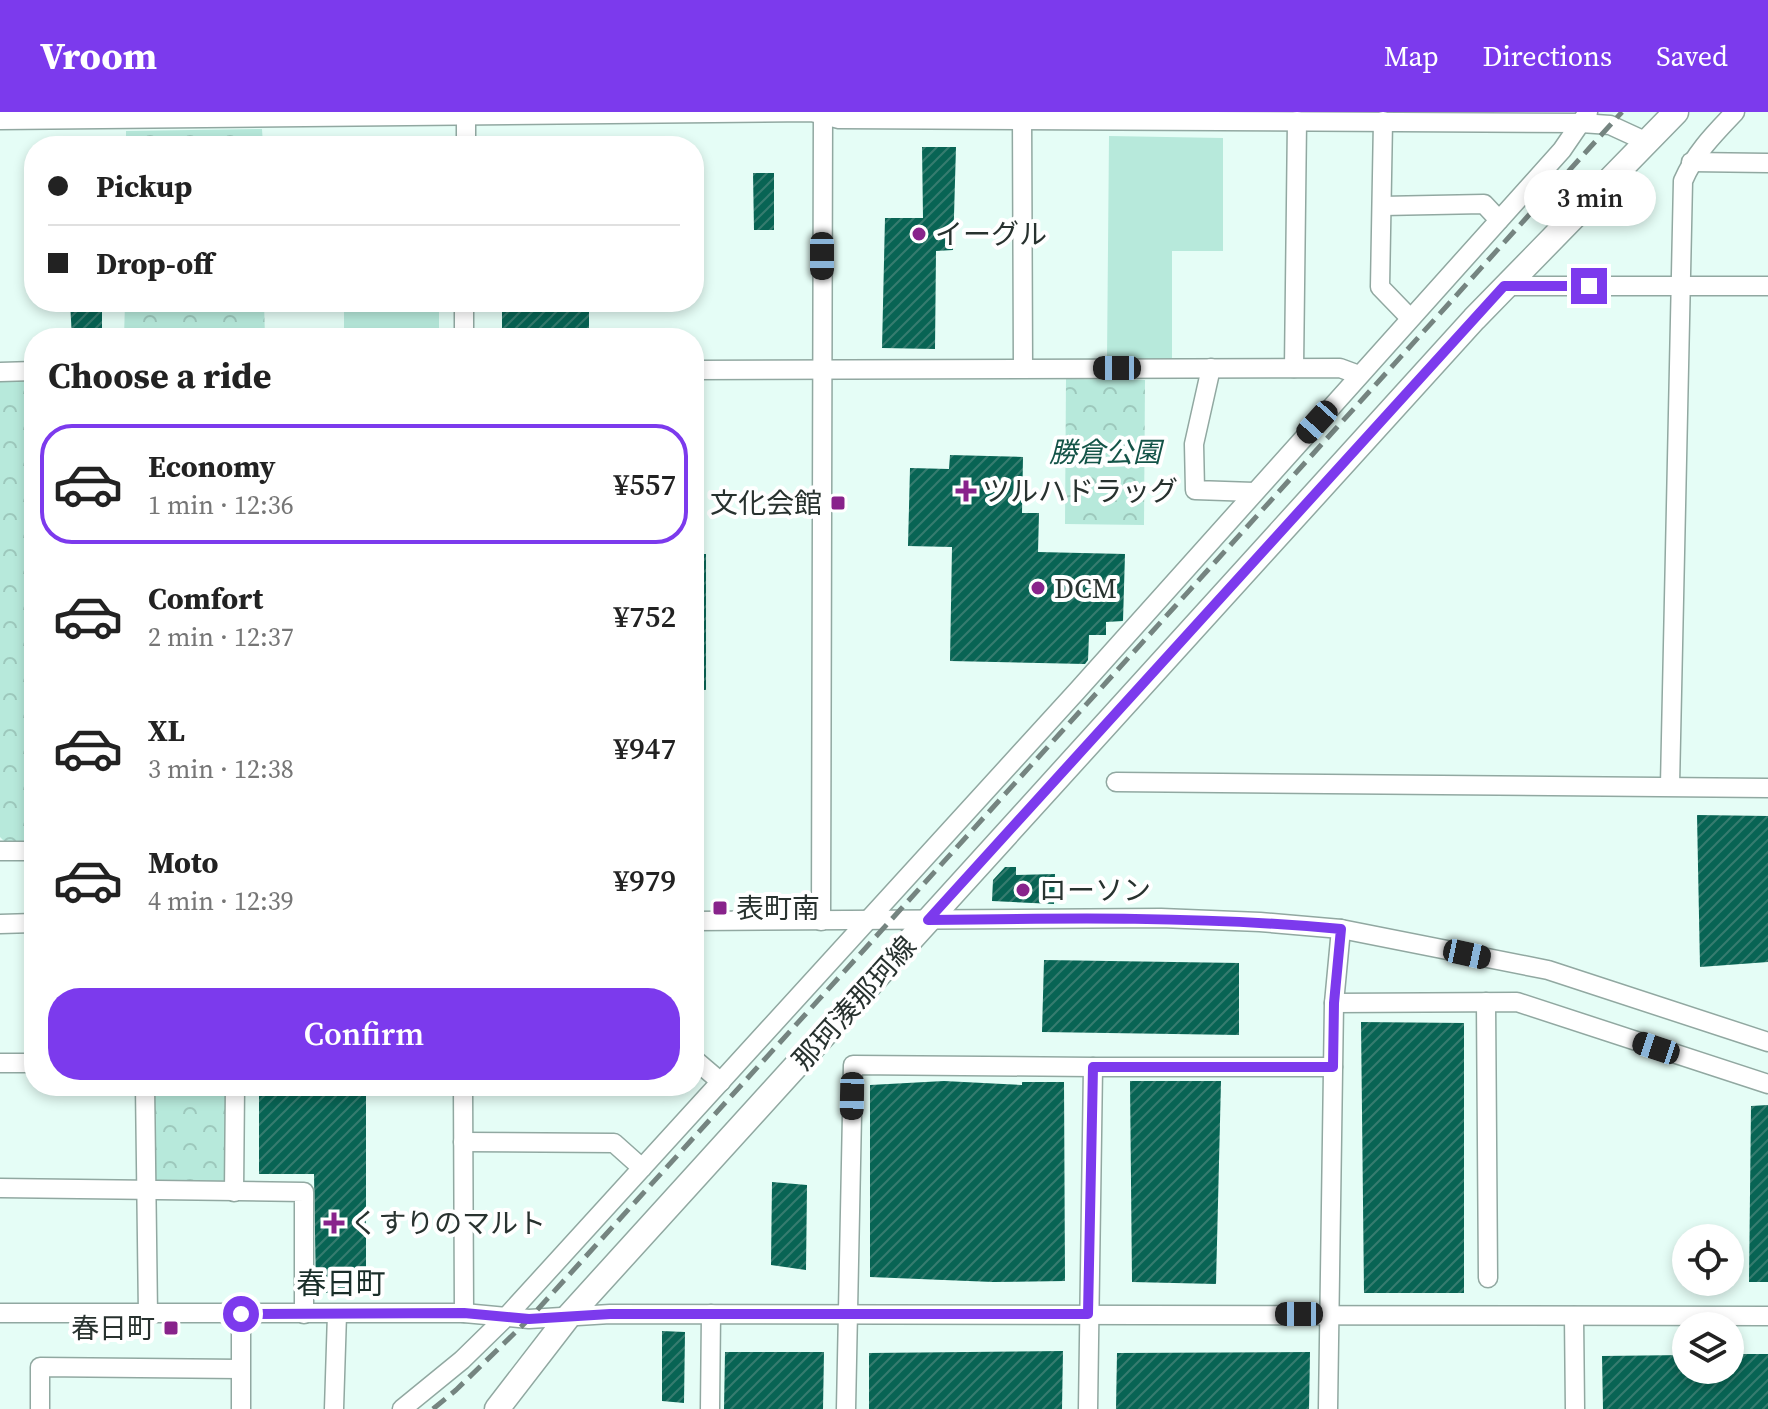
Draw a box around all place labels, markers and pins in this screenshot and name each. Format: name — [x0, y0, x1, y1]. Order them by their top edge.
place label: イーグル — [935, 215, 1047, 253]
marker: イーグル — [910, 225, 928, 243]
place label: ツルハドラッグ — [982, 472, 1178, 510]
marker: ツルハドラッグ — [957, 482, 975, 500]
place label: 文化会館 — [710, 484, 822, 522]
marker: 文化会館 — [829, 494, 847, 512]
place label: DCM — [1054, 569, 1117, 607]
marker: DCM — [1029, 579, 1047, 597]
place label: ローソン — [1039, 871, 1151, 909]
marker: ローソン — [1014, 881, 1032, 899]
place label: 表町南 — [736, 889, 820, 927]
marker: 表町南 — [711, 899, 729, 917]
place label: くすりのマルト — [350, 1204, 546, 1242]
marker: くすりのマルト — [325, 1214, 343, 1232]
place label: 春日町 — [71, 1309, 155, 1347]
marker: 春日町 — [162, 1319, 180, 1337]

